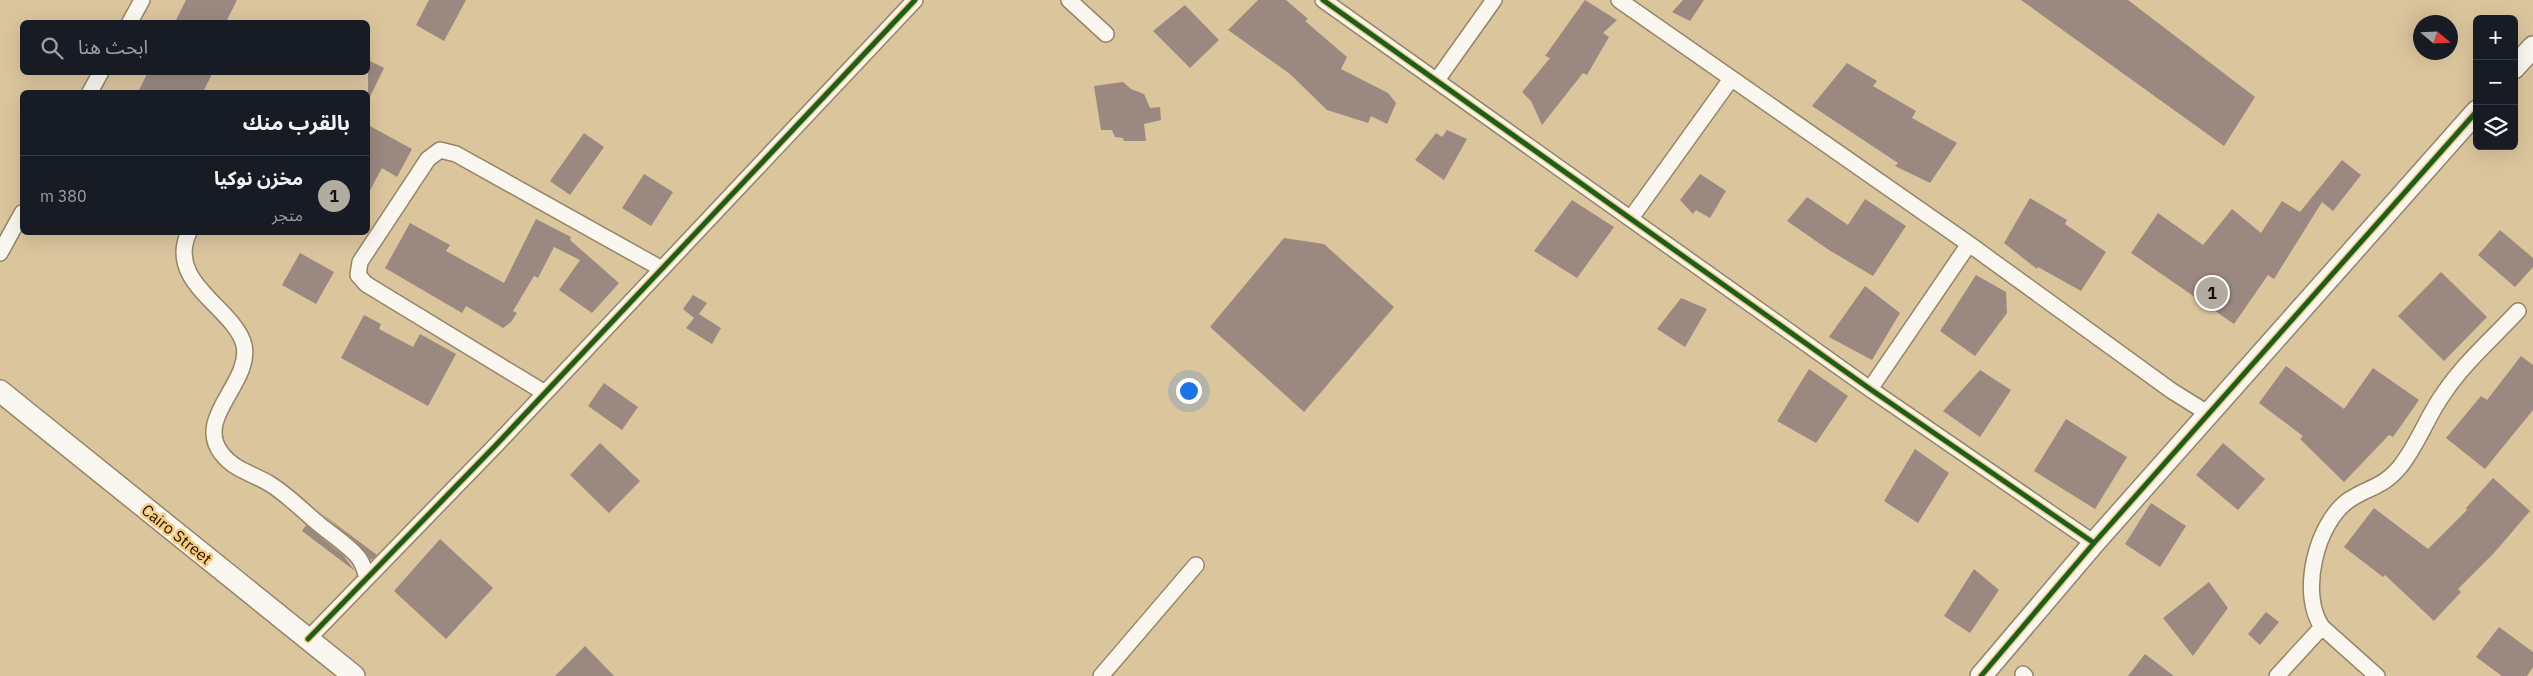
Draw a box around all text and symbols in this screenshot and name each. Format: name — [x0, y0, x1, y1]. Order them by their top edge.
north arrow — [2413, 15, 2458, 60]
map controls — [2473, 15, 2518, 150]
button: + — [2473, 15, 2518, 60]
search box — [20, 20, 370, 75]
icon: search — [38, 34, 66, 62]
text: ابحث هنا — [78, 35, 148, 59]
button: − — [2473, 60, 2518, 105]
button: layers — [2473, 105, 2518, 150]
text: بالقرب منك — [243, 108, 350, 136]
text: مخزن نوكيا — [214, 166, 303, 190]
text: 380 m — [40, 186, 87, 206]
text: 1 — [329, 186, 339, 206]
text: متجر — [272, 205, 303, 225]
pin: 1 — [2196, 274, 2228, 312]
your location — [1176, 378, 1202, 404]
street label: Cairo Street — [138, 500, 216, 568]

